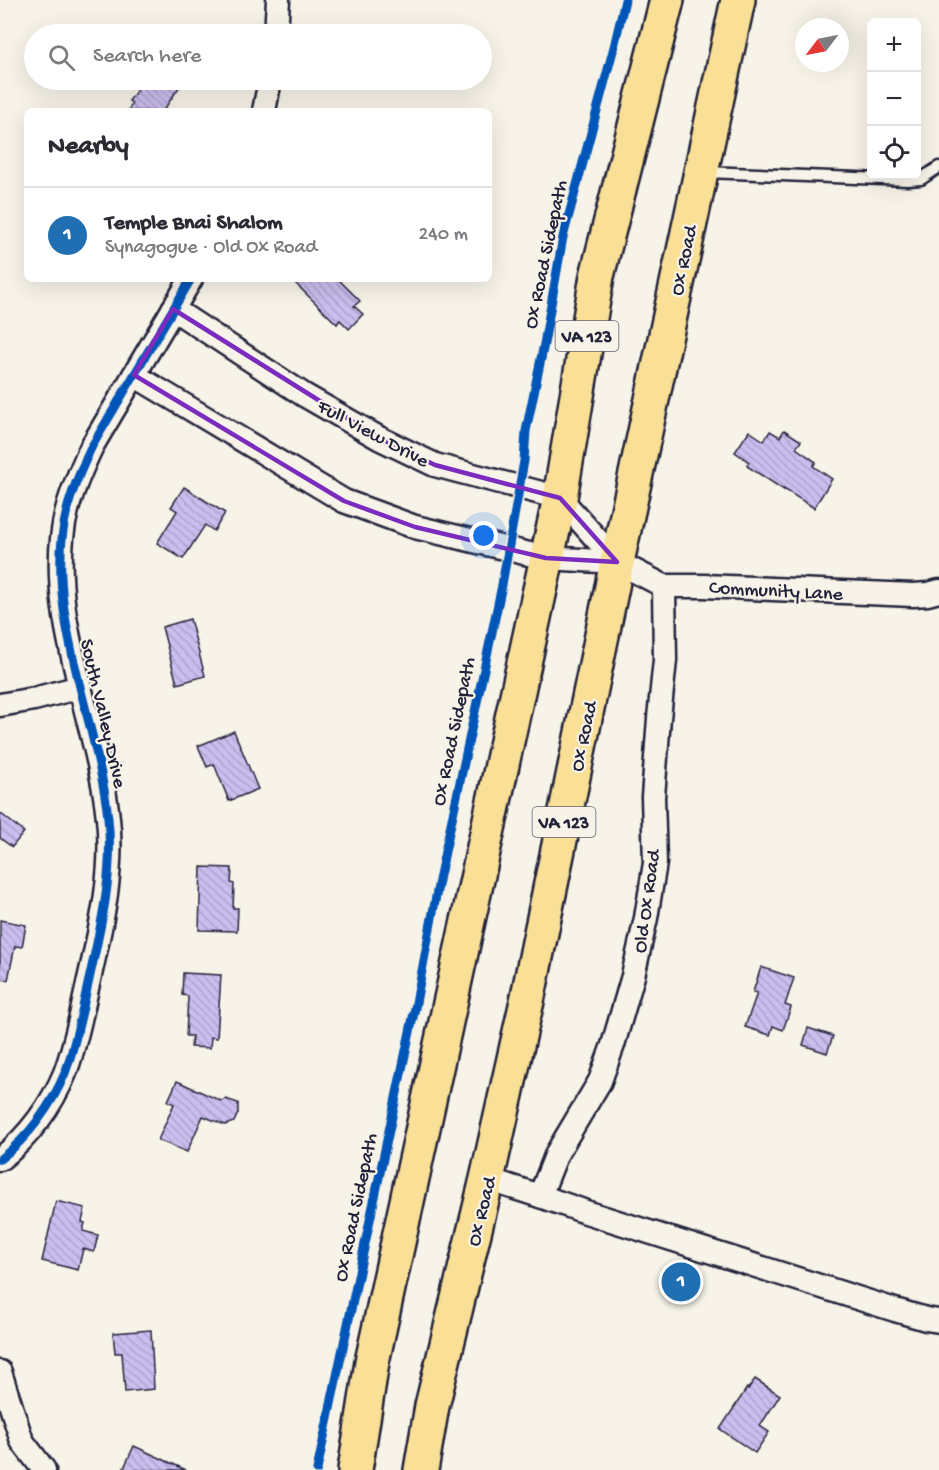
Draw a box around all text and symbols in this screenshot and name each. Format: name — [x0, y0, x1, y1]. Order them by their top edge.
north arrow — [795, 18, 849, 72]
map controls — [867, 18, 921, 180]
button: + — [867, 18, 921, 72]
search box — [24, 24, 492, 90]
icon: search — [45, 41, 78, 74]
text: Search here — [93, 44, 201, 70]
button: − — [867, 72, 921, 126]
button: locate — [867, 126, 921, 180]
text: Nearby — [48, 132, 129, 163]
street label: Ox Road Sidepath — [520, 178, 574, 331]
text: Temple Bnai Shalom — [105, 211, 283, 237]
street label: Ox Road — [667, 221, 705, 298]
text: 1 — [63, 224, 72, 247]
text: 240 m — [418, 224, 468, 247]
text: Synagogue · Old Ox Road — [105, 237, 317, 260]
road number: VA 123 — [556, 321, 618, 351]
street label: Full View Drive — [312, 396, 433, 474]
your location — [469, 521, 498, 550]
street label: Community Lane — [708, 578, 844, 608]
street label: South Valley Drive — [73, 637, 130, 791]
street label: Ox Road Sidepath — [428, 655, 482, 808]
street label: Ox Road — [567, 697, 605, 774]
road number: VA 123 — [532, 807, 596, 837]
street label: Old Ox Road — [630, 846, 667, 955]
street label: Ox Road Sidepath — [330, 1131, 384, 1284]
street label: Ox Road — [464, 1172, 504, 1249]
pin: 1 — [662, 1260, 700, 1304]

